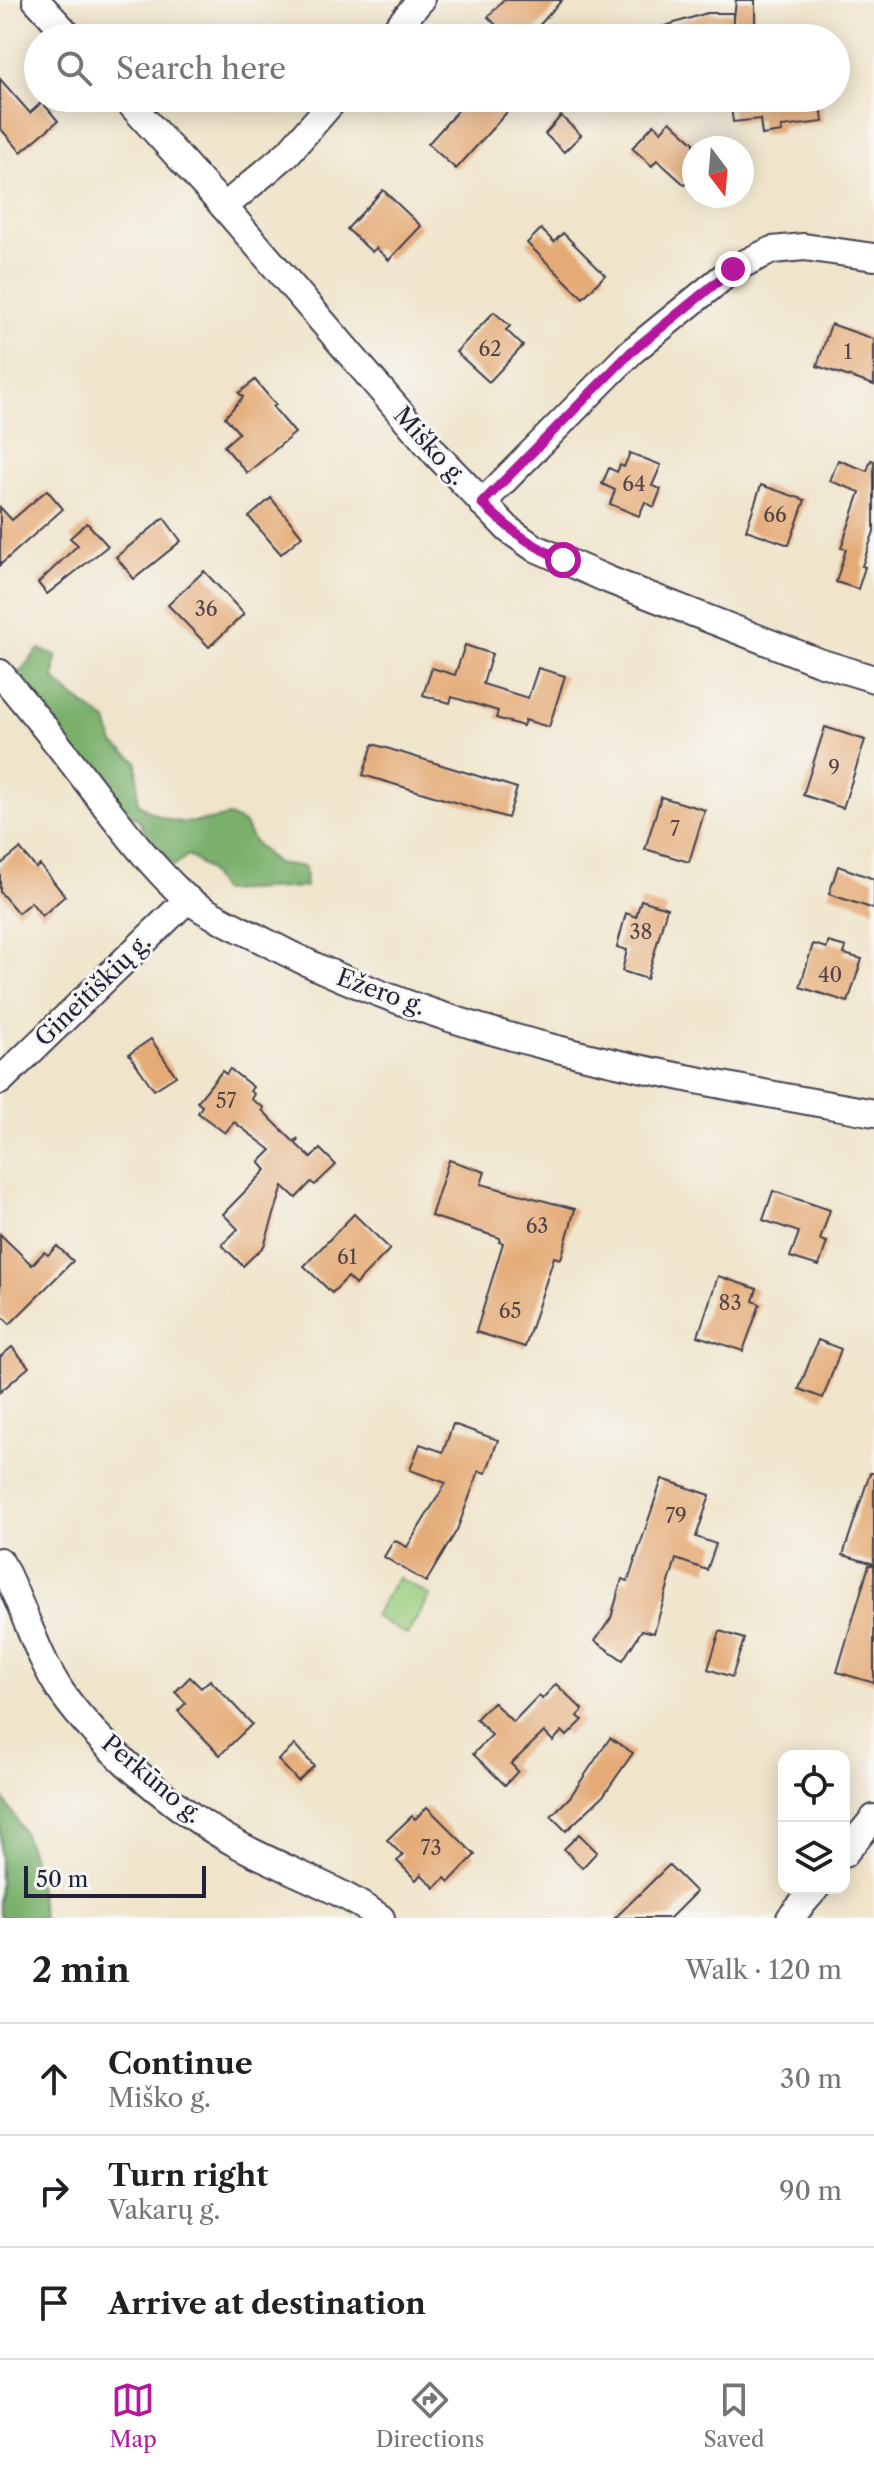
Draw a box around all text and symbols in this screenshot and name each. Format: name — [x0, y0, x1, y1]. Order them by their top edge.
search box — [24, 24, 850, 112]
icon: search — [52, 46, 96, 90]
text: Search here — [116, 50, 286, 87]
north arrow — [682, 136, 754, 208]
route end — [715, 251, 751, 287]
house number: 62 — [478, 337, 502, 361]
house number: 1 — [844, 340, 853, 364]
street label: Miško g. — [388, 401, 473, 491]
house number: 64 — [622, 472, 646, 496]
house number: 66 — [763, 503, 787, 527]
route start — [545, 542, 581, 578]
house number: 36 — [195, 597, 217, 621]
house number: 9 — [828, 756, 840, 780]
house number: 7 — [670, 817, 680, 841]
house number: 38 — [630, 920, 652, 944]
street label: Gineitiškių g. — [29, 927, 157, 1052]
street label: Ežero g. — [333, 962, 429, 1021]
house number: 40 — [818, 963, 842, 987]
house number: 57 — [216, 1089, 237, 1113]
house number: 63 — [526, 1214, 548, 1238]
house number: 61 — [337, 1245, 358, 1269]
house number: 83 — [719, 1291, 741, 1315]
house number: 65 — [499, 1299, 521, 1323]
house number: 79 — [665, 1504, 687, 1528]
street label: Perkūno g. — [96, 1728, 208, 1829]
map controls — [778, 1750, 850, 1894]
button: locate — [778, 1750, 850, 1822]
button: layers — [778, 1822, 850, 1894]
house number: 73 — [421, 1836, 441, 1860]
scale bar — [24, 1862, 206, 1898]
text: 50 m — [36, 1866, 88, 1893]
text: 2 min — [32, 1949, 130, 1991]
text: Walk · 120 m — [685, 1954, 842, 1986]
text: Continue — [108, 2045, 253, 2082]
icon: ahead — [32, 2057, 76, 2101]
text: 30 m — [780, 2063, 842, 2095]
text: Miško g. — [108, 2082, 211, 2114]
text: Turn right — [108, 2157, 268, 2194]
icon: right — [32, 2169, 76, 2213]
text: 90 m — [779, 2175, 842, 2207]
text: Vakarų g. — [108, 2194, 220, 2226]
icon: arrive — [32, 2281, 76, 2325]
text: Arrive at destination — [108, 2285, 426, 2322]
tab: Map — [109, 2378, 157, 2453]
tab: Directions — [376, 2378, 484, 2453]
tab: Saved — [703, 2378, 764, 2453]

